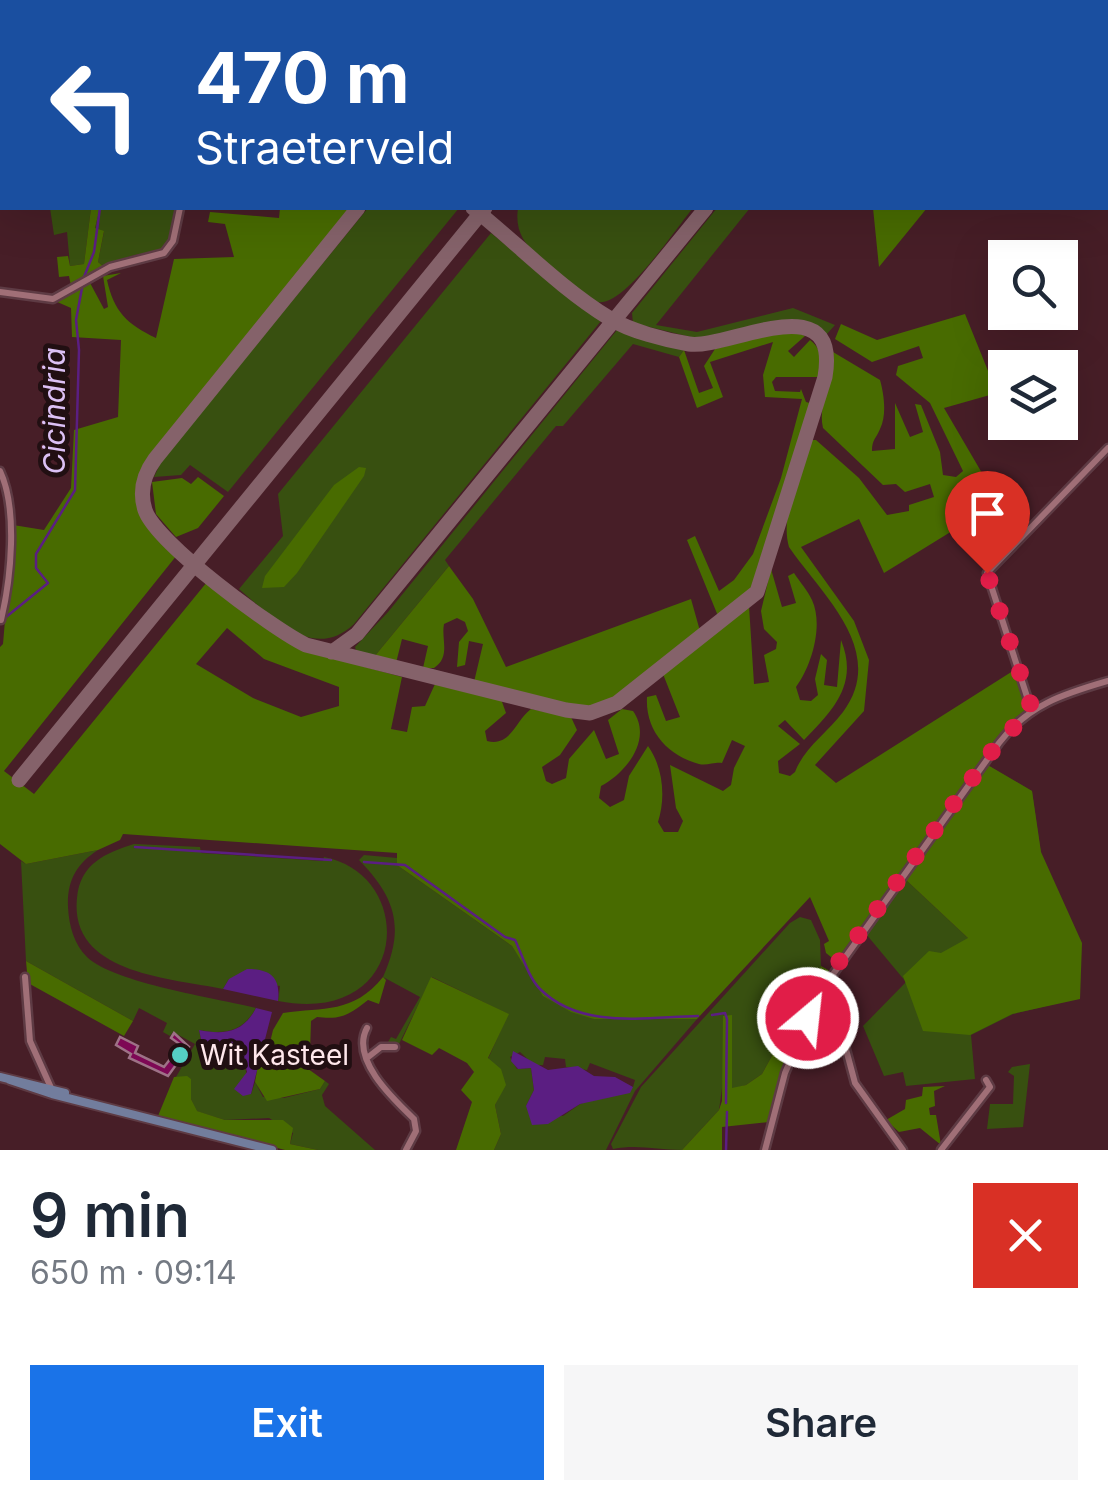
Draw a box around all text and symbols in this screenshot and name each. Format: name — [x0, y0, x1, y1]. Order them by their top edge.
text: 470 m — [195, 35, 410, 120]
icon: left — [30, 40, 160, 170]
text: Straeterveld — [195, 120, 454, 175]
map controls — [988, 240, 1078, 440]
button: search — [988, 240, 1078, 330]
water label: Cicindria — [36, 347, 72, 475]
button: layers — [988, 350, 1078, 440]
pin — [945, 471, 1030, 574]
icon: arrive — [960, 486, 1015, 541]
position arrow — [756, 966, 860, 1070]
place label: Wit Kasteel — [200, 1038, 349, 1072]
marker: Wit Kasteel — [169, 1044, 191, 1066]
text: 9 min — [30, 1179, 190, 1251]
button: close — [973, 1183, 1078, 1288]
text: 650 m · 09:14 — [30, 1253, 237, 1292]
button: Exit — [30, 1365, 544, 1480]
button: Share — [564, 1365, 1078, 1480]

